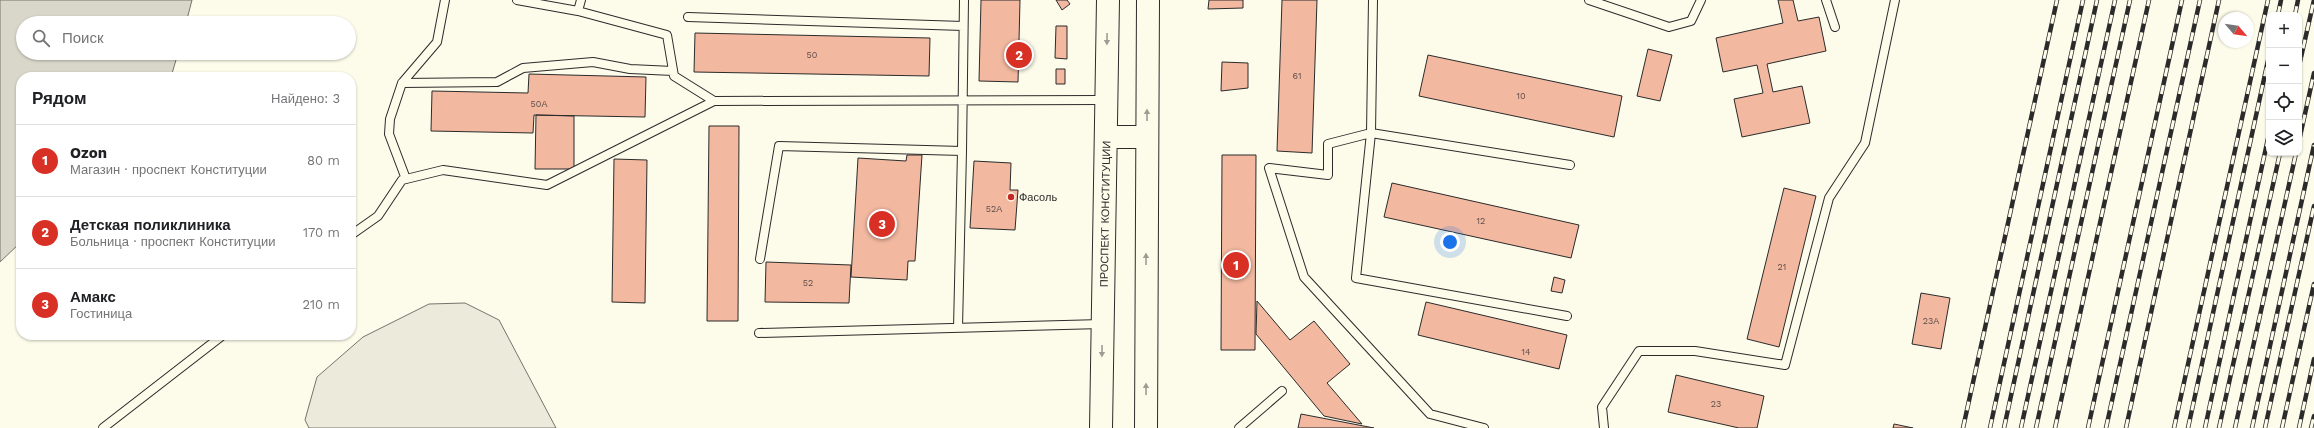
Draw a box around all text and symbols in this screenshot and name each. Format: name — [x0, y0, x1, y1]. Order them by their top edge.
north arrow — [2218, 12, 2254, 48]
map controls — [2266, 12, 2302, 156]
button: + — [2266, 12, 2302, 48]
search box — [16, 16, 356, 60]
icon: search — [30, 27, 52, 49]
text: Поиск — [62, 29, 104, 47]
one-way arrow — [1104, 33, 1110, 46]
pin: 2 — [1006, 40, 1032, 70]
button: − — [2266, 48, 2302, 84]
house number: 50 — [807, 50, 818, 60]
house number: 61 — [1293, 71, 1301, 81]
button: locate — [2266, 84, 2302, 120]
text: Рядом — [32, 88, 87, 108]
text: Найдено: 3 — [271, 91, 340, 106]
house number: 10 — [1516, 91, 1526, 101]
house number: 50А — [531, 99, 547, 109]
one-way arrow — [1144, 108, 1150, 121]
button: layers — [2266, 120, 2302, 156]
street label: ПРОСПЕКТ КОНСТИТУЦИИ — [1098, 141, 1113, 287]
text: Ozon — [70, 144, 107, 162]
text: 1 — [42, 153, 48, 168]
text: 80 m — [307, 153, 340, 168]
text: Магазин · проспект Конституции — [70, 162, 267, 177]
place label: Фасоль — [1019, 191, 1057, 204]
marker: Фасоль — [1006, 192, 1016, 202]
house number: 52А — [986, 204, 1002, 214]
pin: 3 — [869, 209, 895, 239]
text: Детская поликлиника — [70, 216, 231, 234]
house number: 12 — [1477, 216, 1485, 226]
text: 2 — [41, 225, 49, 240]
text: 170 m — [303, 225, 340, 240]
your location — [1440, 232, 1460, 252]
text: Больница · проспект Конституции — [70, 234, 276, 249]
pin: 1 — [1223, 250, 1249, 280]
one-way arrow — [1143, 252, 1149, 265]
house number: 21 — [1778, 262, 1786, 272]
house number: 52 — [803, 278, 813, 288]
text: Амакс — [70, 288, 116, 306]
text: 3 — [41, 297, 49, 312]
text: 210 m — [302, 297, 340, 312]
text: Гостиница — [70, 306, 132, 321]
house number: 23А — [1923, 316, 1939, 326]
one-way arrow — [1099, 345, 1105, 358]
house number: 14 — [1521, 347, 1531, 357]
one-way arrow — [1143, 382, 1149, 395]
house number: 23 — [1711, 399, 1721, 409]

